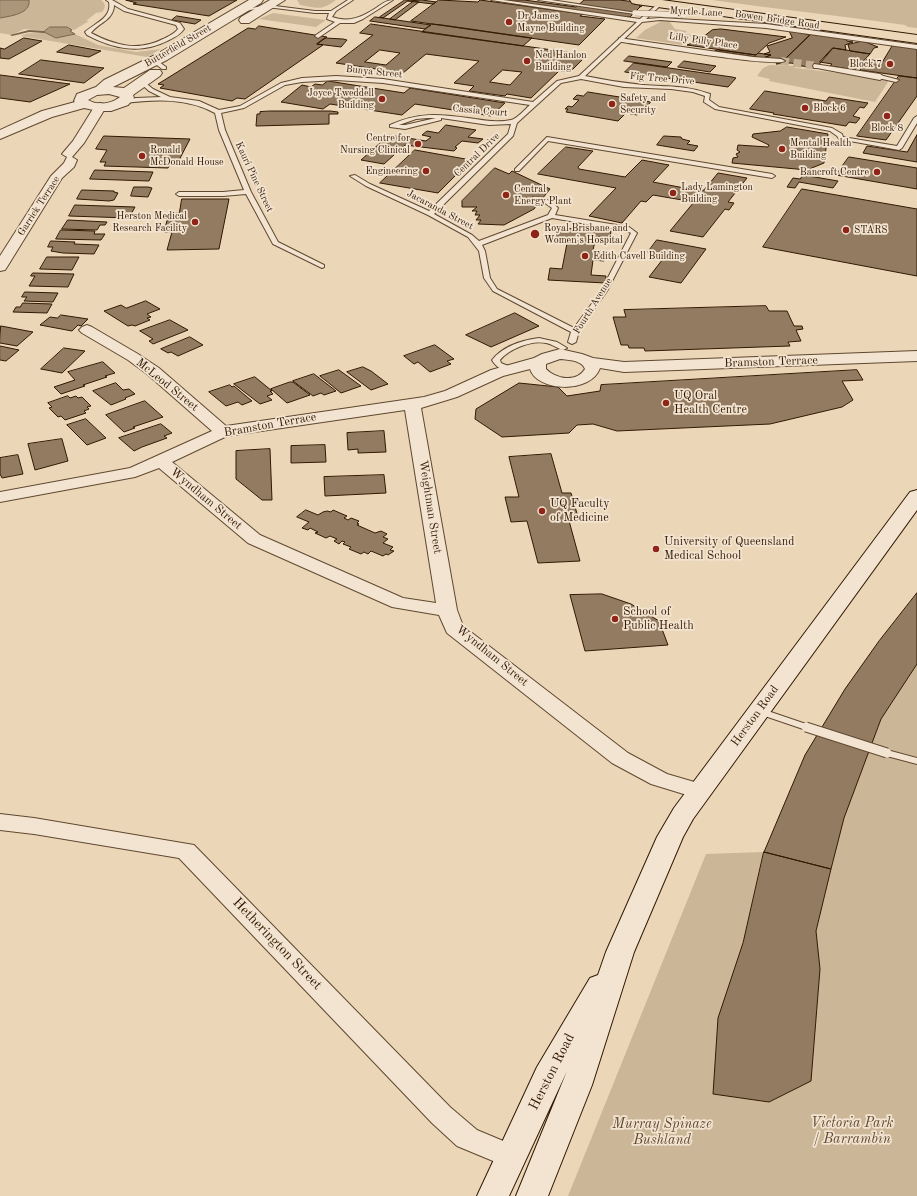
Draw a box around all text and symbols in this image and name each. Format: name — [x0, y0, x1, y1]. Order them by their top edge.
street label: Myrtle Lane — [669, 5, 723, 19]
street label: Bowen Bridge Road — [734, 8, 820, 32]
place label: Dr James Mayne Building — [517, 10, 585, 34]
marker: Dr James Mayne Building — [504, 17, 514, 27]
street label: Butterfield Street — [142, 22, 214, 70]
street label: Lilly Pilly Place — [668, 30, 738, 52]
place label: Ned Hanlon Building — [535, 49, 587, 72]
marker: Ned Hanlon Building — [522, 56, 532, 66]
place label: Block 7 — [849, 58, 882, 70]
marker: Block 7 — [885, 59, 895, 69]
street label: Bunya Street — [345, 63, 403, 81]
street label: Fig Tree Drive — [629, 70, 695, 88]
place label: Joyce Tweddell Building — [308, 87, 374, 110]
place label: Safety and Security — [620, 92, 666, 116]
marker: Joyce Tweddell Building — [377, 94, 387, 104]
marker: Safety and Security — [607, 99, 617, 109]
place label: Block 6 — [813, 102, 846, 114]
street label: Cassia Court — [452, 103, 508, 119]
marker: Block 6 — [800, 103, 810, 113]
marker: Block 8 — [882, 111, 892, 121]
place label: Block 8 — [871, 122, 903, 134]
street label: Central Drive — [452, 130, 502, 180]
place label: Centre for Nursing Clinical — [340, 132, 410, 156]
place label: Mental Health Building — [790, 137, 851, 160]
marker: Centre for Nursing Clinical — [413, 139, 423, 149]
street label: Kauri Pine Street — [232, 140, 276, 214]
place label: Ronald McDonald House — [150, 144, 224, 168]
marker: Mental Health Building — [777, 144, 787, 154]
marker: Ronald McDonald House — [137, 151, 147, 161]
place label: Engineering — [365, 165, 418, 177]
marker: Engineering — [421, 166, 431, 176]
place label: Bancroft Centre — [800, 166, 869, 178]
marker: Bancroft Centre — [872, 167, 882, 177]
street label: Garrick Terrace — [15, 174, 63, 238]
place label: Lady Lamington Building — [681, 181, 753, 204]
place label: Central Energy Plant — [514, 183, 572, 206]
street label: Jacaranda Street — [405, 187, 475, 233]
marker: Lady Lamington Building — [668, 188, 678, 198]
marker: Central Energy Plant — [501, 190, 511, 200]
place label: Herston Medical Research Facility — [112, 210, 187, 234]
marker: Herston Medical Research Facility — [190, 217, 200, 227]
place label: Royal Brisbane and Women’s Hospital — [544, 222, 628, 246]
place label: STARS — [854, 224, 888, 236]
marker: STARS — [841, 225, 851, 235]
marker: Royal Brisbane and Women’s Hospital — [529, 228, 541, 240]
place label: Edith Cavell Building — [593, 250, 685, 262]
marker: Edith Cavell Building — [580, 251, 590, 261]
street label: Fourth Avenue — [571, 276, 615, 336]
street label: Bramston Terrace — [724, 353, 818, 371]
street label: McLeod Street — [133, 355, 201, 415]
place label: UQ Oral Health Centre — [674, 389, 747, 417]
marker: UQ Oral Health Centre — [661, 398, 671, 408]
street label: Bramston Terrace — [223, 410, 317, 440]
street label: Weightman Street — [415, 459, 445, 555]
street label: Wyndham Street — [167, 465, 245, 533]
place label: UQ Faculty of Medicine — [550, 497, 610, 525]
marker: UQ Faculty of Medicine — [537, 506, 547, 516]
place label: University of Queensland Medical School — [664, 535, 794, 563]
marker: University of Queensland Medical School — [651, 544, 661, 554]
place label: School of Public Health — [623, 605, 694, 633]
marker: School of Public Health — [610, 614, 620, 624]
street label: Wyndham Street — [453, 622, 531, 690]
street label: Herston Road — [728, 683, 782, 749]
street label: Hetherington Street — [229, 894, 325, 994]
street label: Herston Road — [525, 1031, 579, 1113]
park label: Victoria Park / Barrambin — [811, 1115, 893, 1148]
park label: Murray Spinaze Bushland — [612, 1116, 712, 1148]

